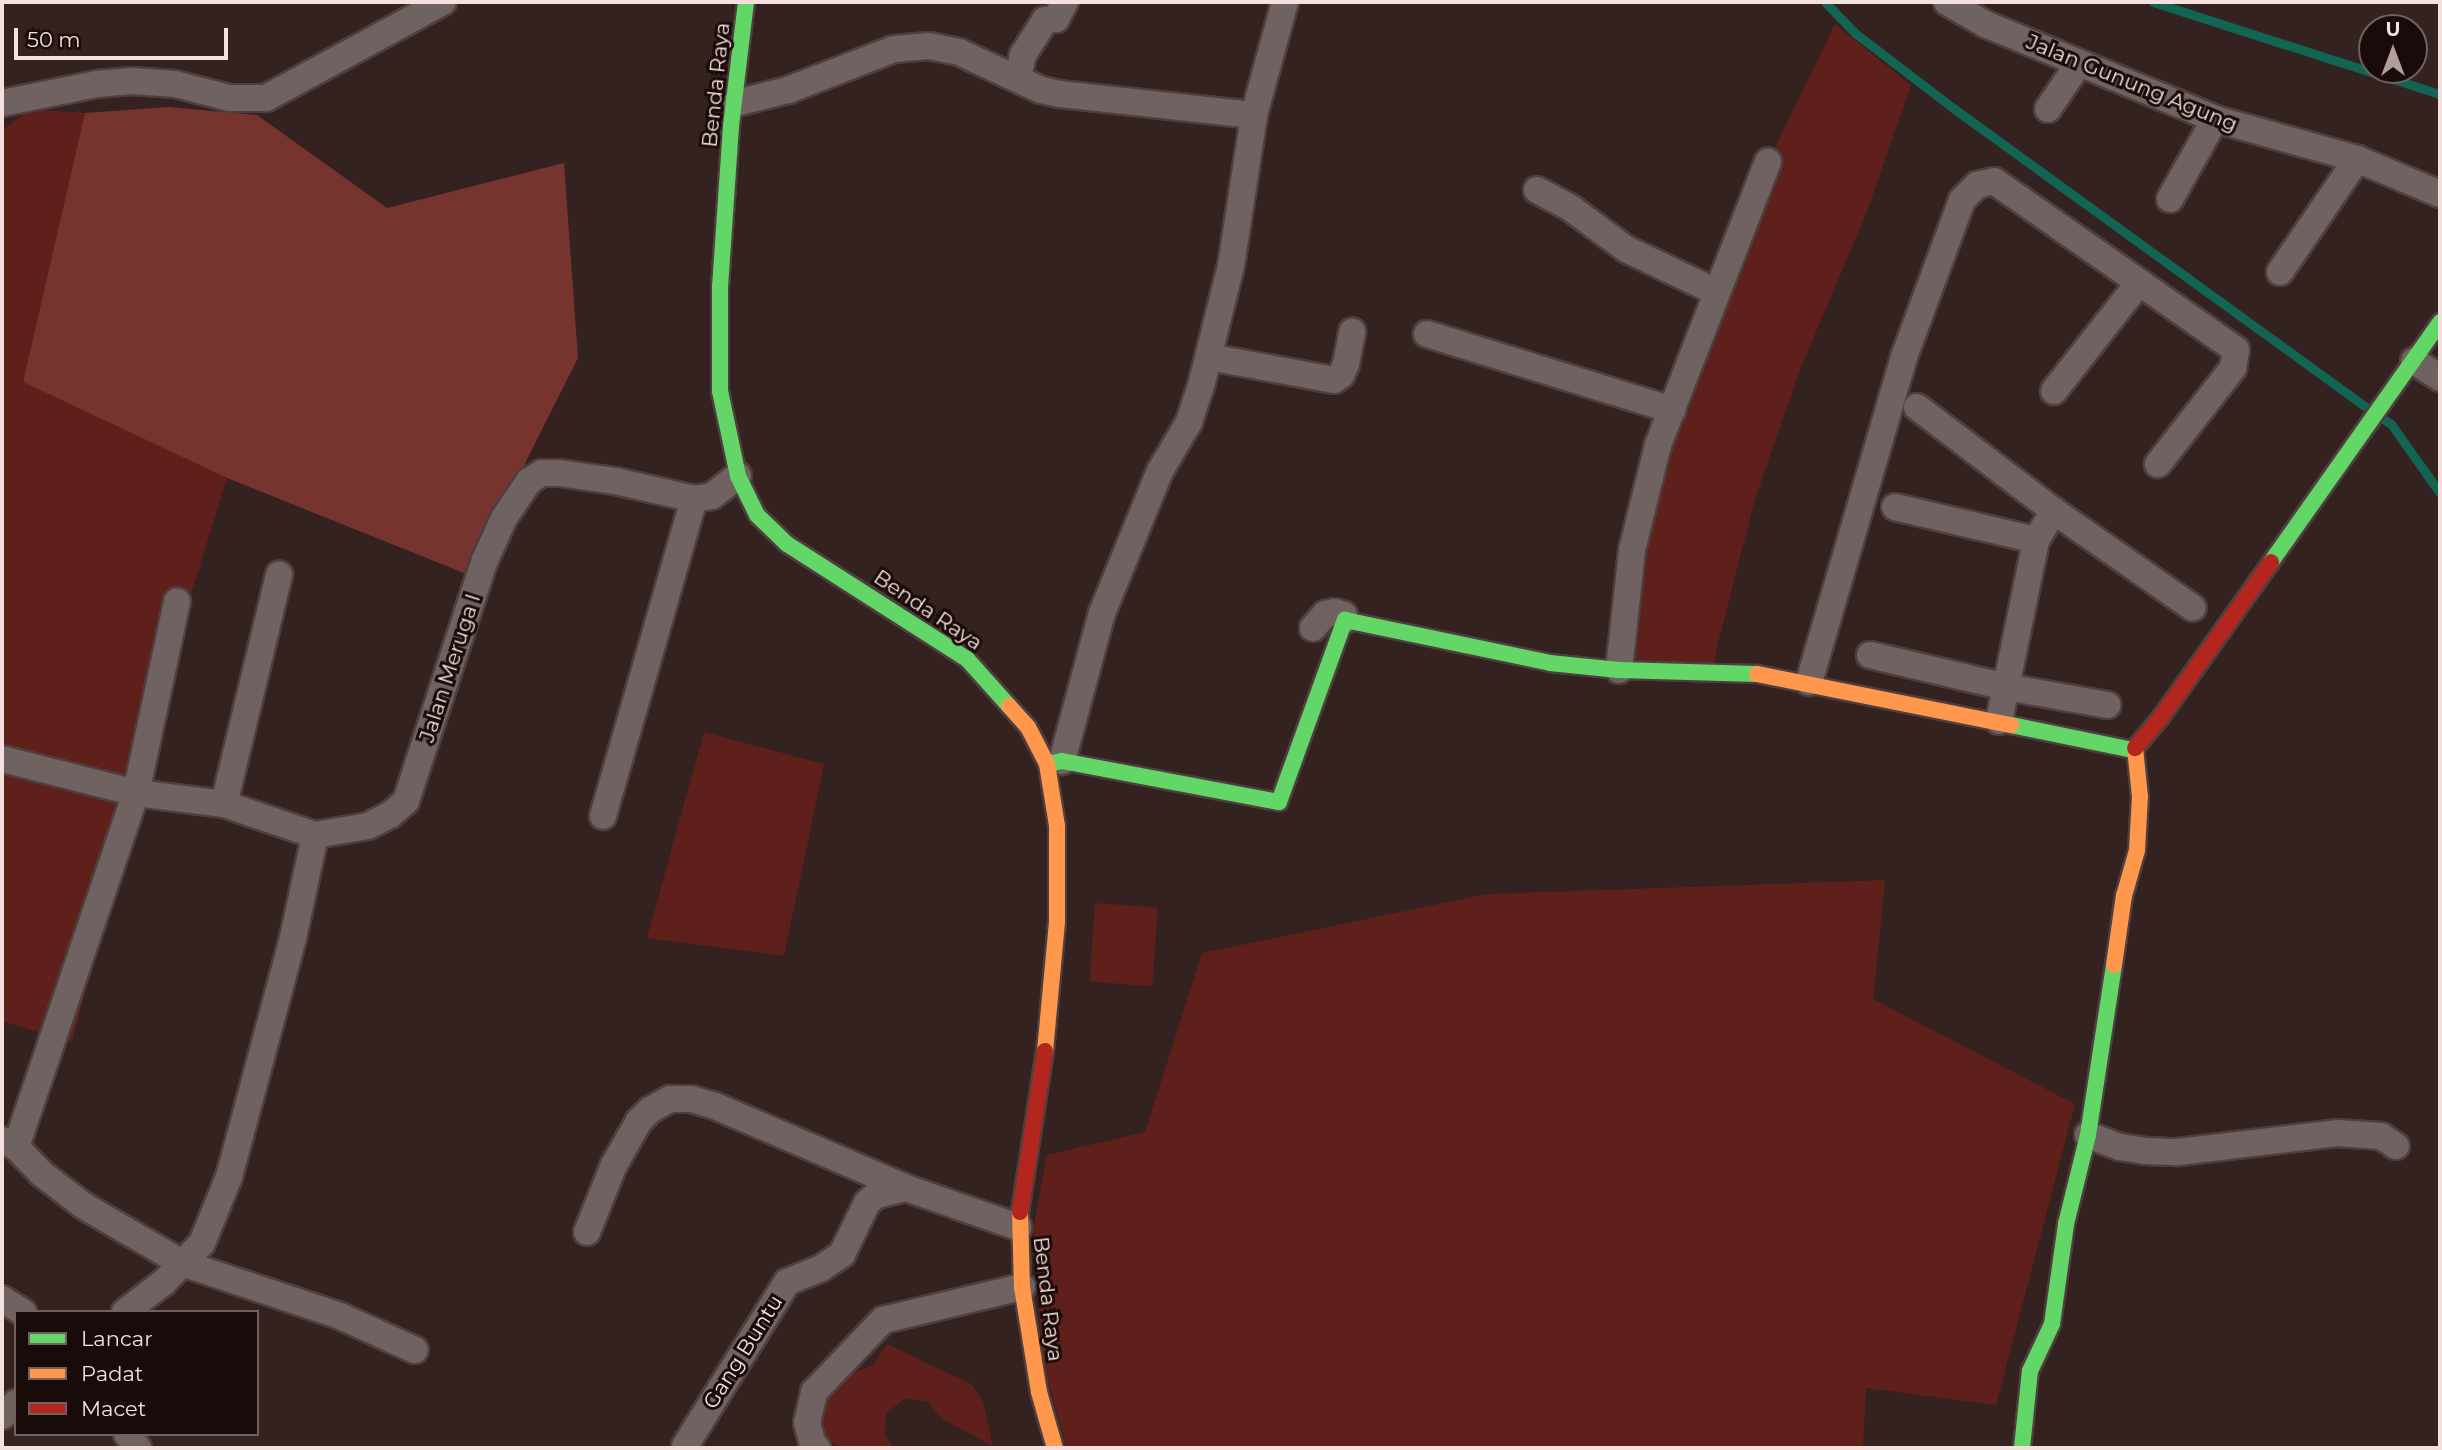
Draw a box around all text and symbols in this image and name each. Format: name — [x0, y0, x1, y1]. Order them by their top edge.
scale bar — [18, 14, 231, 58]
north arrow — [2358, 14, 2428, 84]
text: U — [2386, 18, 2400, 41]
street label: Benda Raya — [697, 21, 735, 149]
text: 50 m — [27, 27, 81, 52]
street label: Jalan Gunung Agung — [2023, 29, 2241, 137]
street label: Benda Raya — [869, 565, 987, 655]
street label: Jalan Meruga I — [414, 591, 486, 745]
street label: Benda Raya — [1028, 1235, 1068, 1363]
street label: Gang Buntu — [698, 1290, 788, 1414]
legend — [14, 1310, 259, 1436]
text: Lancar — [81, 1326, 153, 1351]
text: Padat — [81, 1361, 143, 1386]
text: Macet — [81, 1396, 146, 1421]

